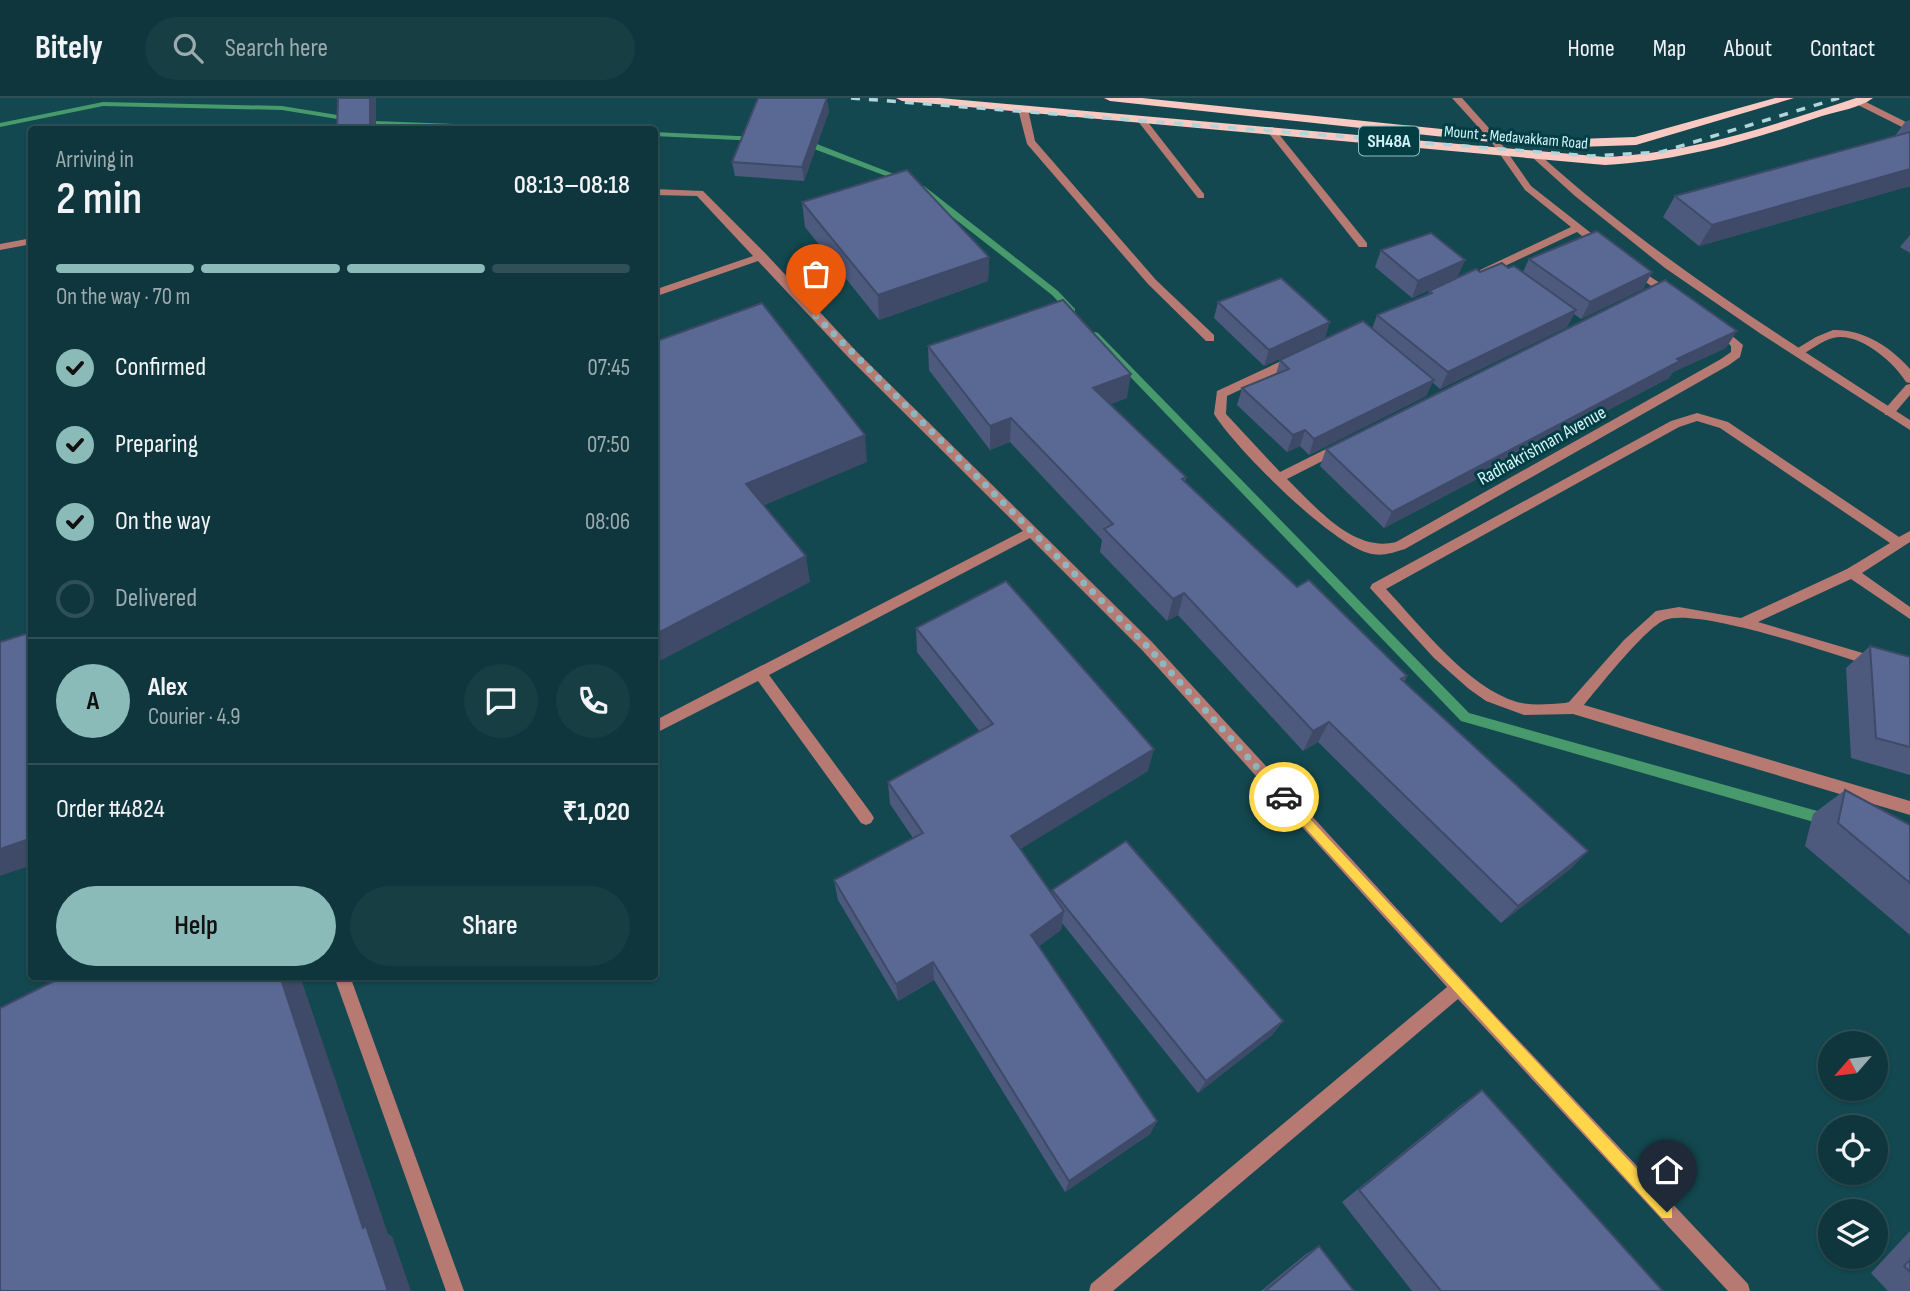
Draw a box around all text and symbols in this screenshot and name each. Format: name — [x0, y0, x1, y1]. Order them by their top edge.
search box — [145, 17, 635, 80]
text: Bitely — [35, 28, 103, 68]
icon: search — [169, 29, 207, 67]
text: Search here — [225, 33, 328, 64]
text: Home — [1567, 34, 1615, 63]
text: Map — [1653, 34, 1686, 63]
text: About — [1724, 34, 1772, 63]
text: Contact — [1810, 34, 1875, 63]
street label: Mount - Medavakkam Road — [1443, 122, 1589, 154]
road number: SH48A — [1359, 126, 1419, 156]
text: Arriving in — [56, 146, 134, 174]
text: 08:13–08:18 — [514, 170, 630, 201]
text: 2 min — [56, 172, 142, 227]
pin — [786, 244, 846, 316]
icon: bag — [797, 255, 835, 293]
text: On the way · 70 m — [56, 283, 190, 311]
icon: check — [56, 349, 94, 387]
text: Confirmed — [115, 352, 206, 383]
text: 07:45 — [587, 354, 630, 382]
street label: Radhakrishnan Avenue — [1474, 401, 1610, 491]
icon: check — [56, 426, 94, 464]
text: Preparing — [115, 429, 198, 460]
text: 07:50 — [587, 431, 630, 459]
icon: check — [56, 503, 94, 541]
text: On the way — [115, 506, 211, 537]
text: 08:06 — [585, 508, 630, 536]
text: Delivered — [115, 583, 197, 614]
button: chat — [464, 664, 538, 738]
button: phone — [556, 664, 630, 738]
text: Alex — [148, 672, 188, 703]
text: A — [87, 686, 99, 717]
text: Courier · 4.9 — [148, 703, 240, 731]
courier — [1249, 762, 1319, 832]
icon: car — [1265, 778, 1303, 816]
text: Order #4824 — [56, 794, 165, 825]
text: ₹1,020 — [562, 797, 630, 828]
button: Help — [56, 886, 336, 966]
button: Share — [350, 886, 630, 966]
north arrow — [1818, 1031, 1888, 1101]
map controls — [1818, 1031, 1888, 1269]
button: locate — [1818, 1115, 1888, 1185]
pin — [1637, 1140, 1697, 1212]
icon: home — [1648, 1151, 1686, 1189]
button: layers — [1818, 1199, 1888, 1269]

